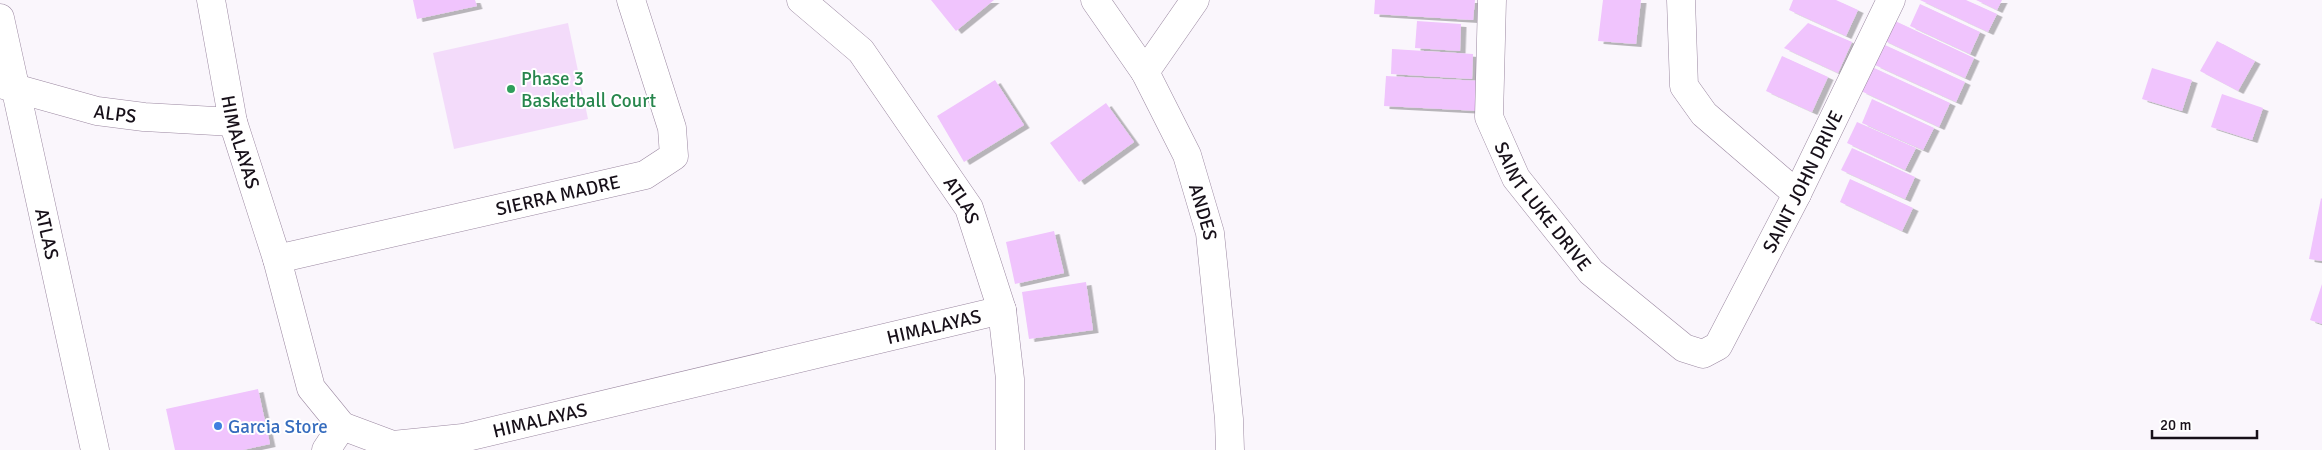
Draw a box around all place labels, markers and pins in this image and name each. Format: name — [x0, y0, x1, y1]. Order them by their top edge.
place label: Phase 3 Basketball Court — [521, 67, 657, 113]
marker: Phase 3 Basketball Court — [505, 83, 517, 95]
place label: Garcia Store — [228, 415, 328, 439]
marker: Garcia Store — [212, 420, 224, 432]

